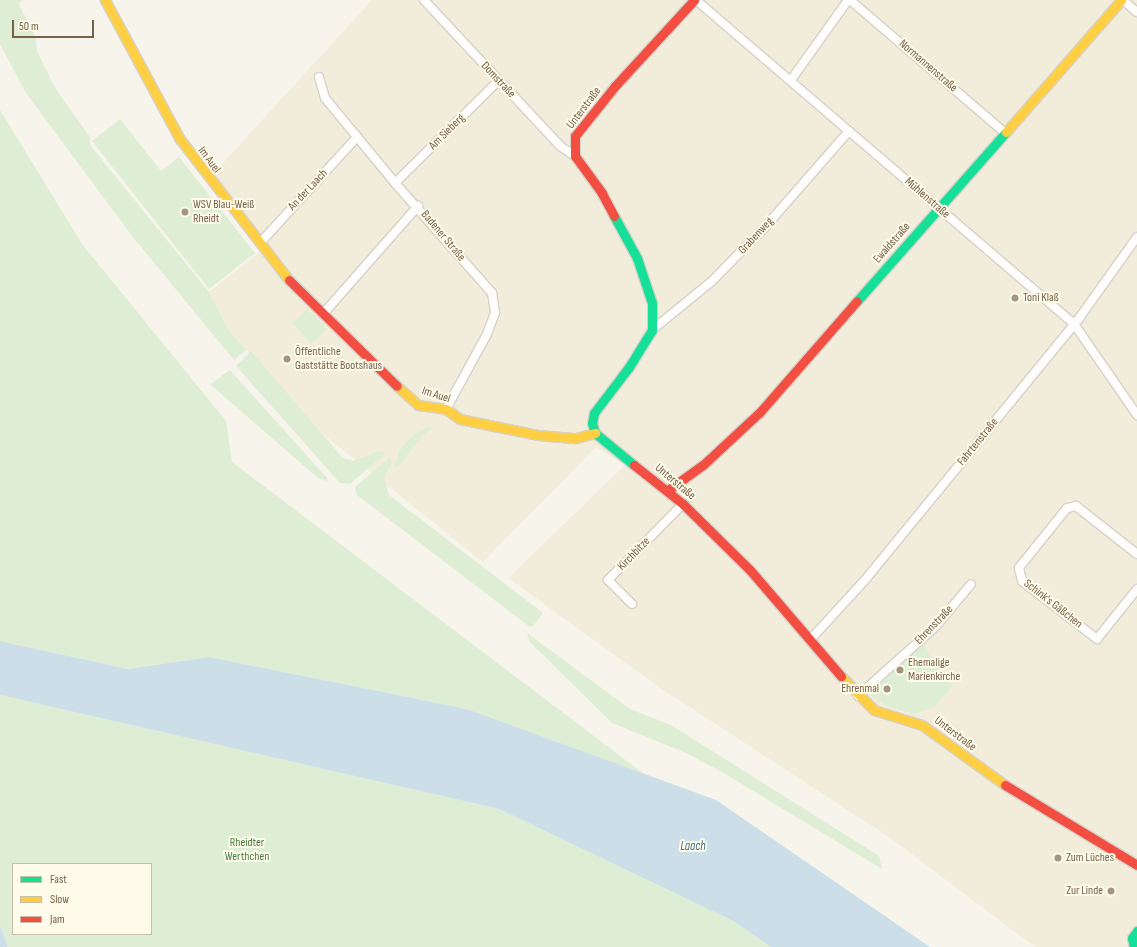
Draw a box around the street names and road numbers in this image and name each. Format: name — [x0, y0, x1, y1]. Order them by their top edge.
street label: Normannenstraße — [896, 37, 960, 95]
street label: Domstraße — [478, 59, 518, 101]
street label: Unterstraße — [564, 84, 604, 132]
street label: Am Sieberg — [426, 111, 468, 153]
street label: Im Auel — [194, 144, 224, 176]
street label: An der Laach — [285, 166, 331, 214]
street label: Mühlenstraße — [901, 174, 953, 222]
street label: Badener Straße — [418, 208, 468, 264]
street label: Grabenweg — [735, 215, 777, 257]
street label: Ewaldstraße — [870, 220, 914, 266]
street label: Im Auel — [420, 384, 452, 406]
street label: Fahrtenstraße — [954, 415, 1002, 469]
street label: Unterstraße — [652, 461, 698, 503]
street label: Kirchbitze — [615, 534, 653, 574]
street label: Schink's Gäßchen — [1021, 577, 1085, 631]
street label: Ehrenstraße — [912, 602, 956, 648]
street label: Unterstraße — [931, 714, 979, 754]

